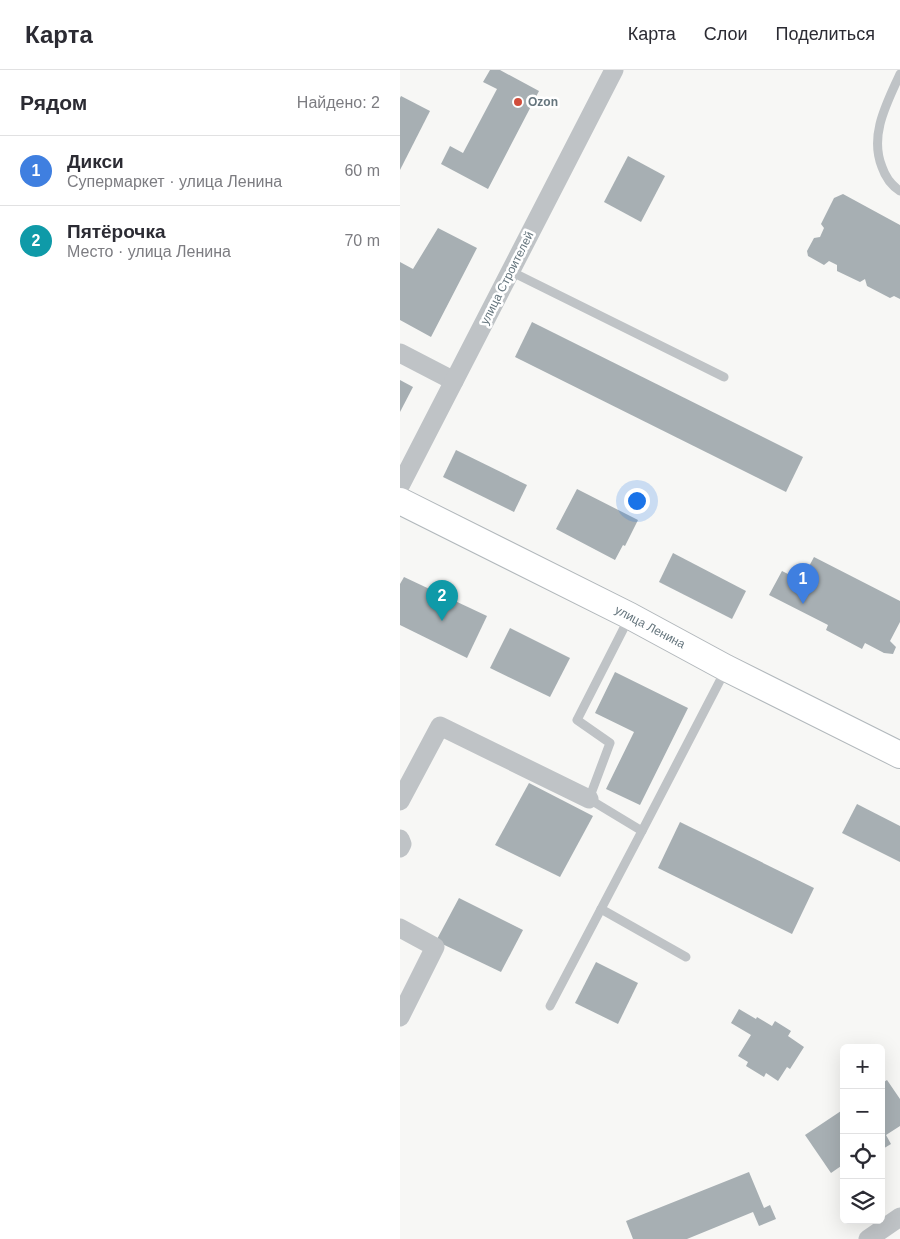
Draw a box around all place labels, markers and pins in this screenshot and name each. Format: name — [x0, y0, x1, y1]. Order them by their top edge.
place label: Ozon — [528, 95, 558, 109]
marker: Ozon — [512, 96, 524, 108]
pin: 1 — [787, 563, 819, 604]
pin: 2 — [426, 580, 458, 621]

